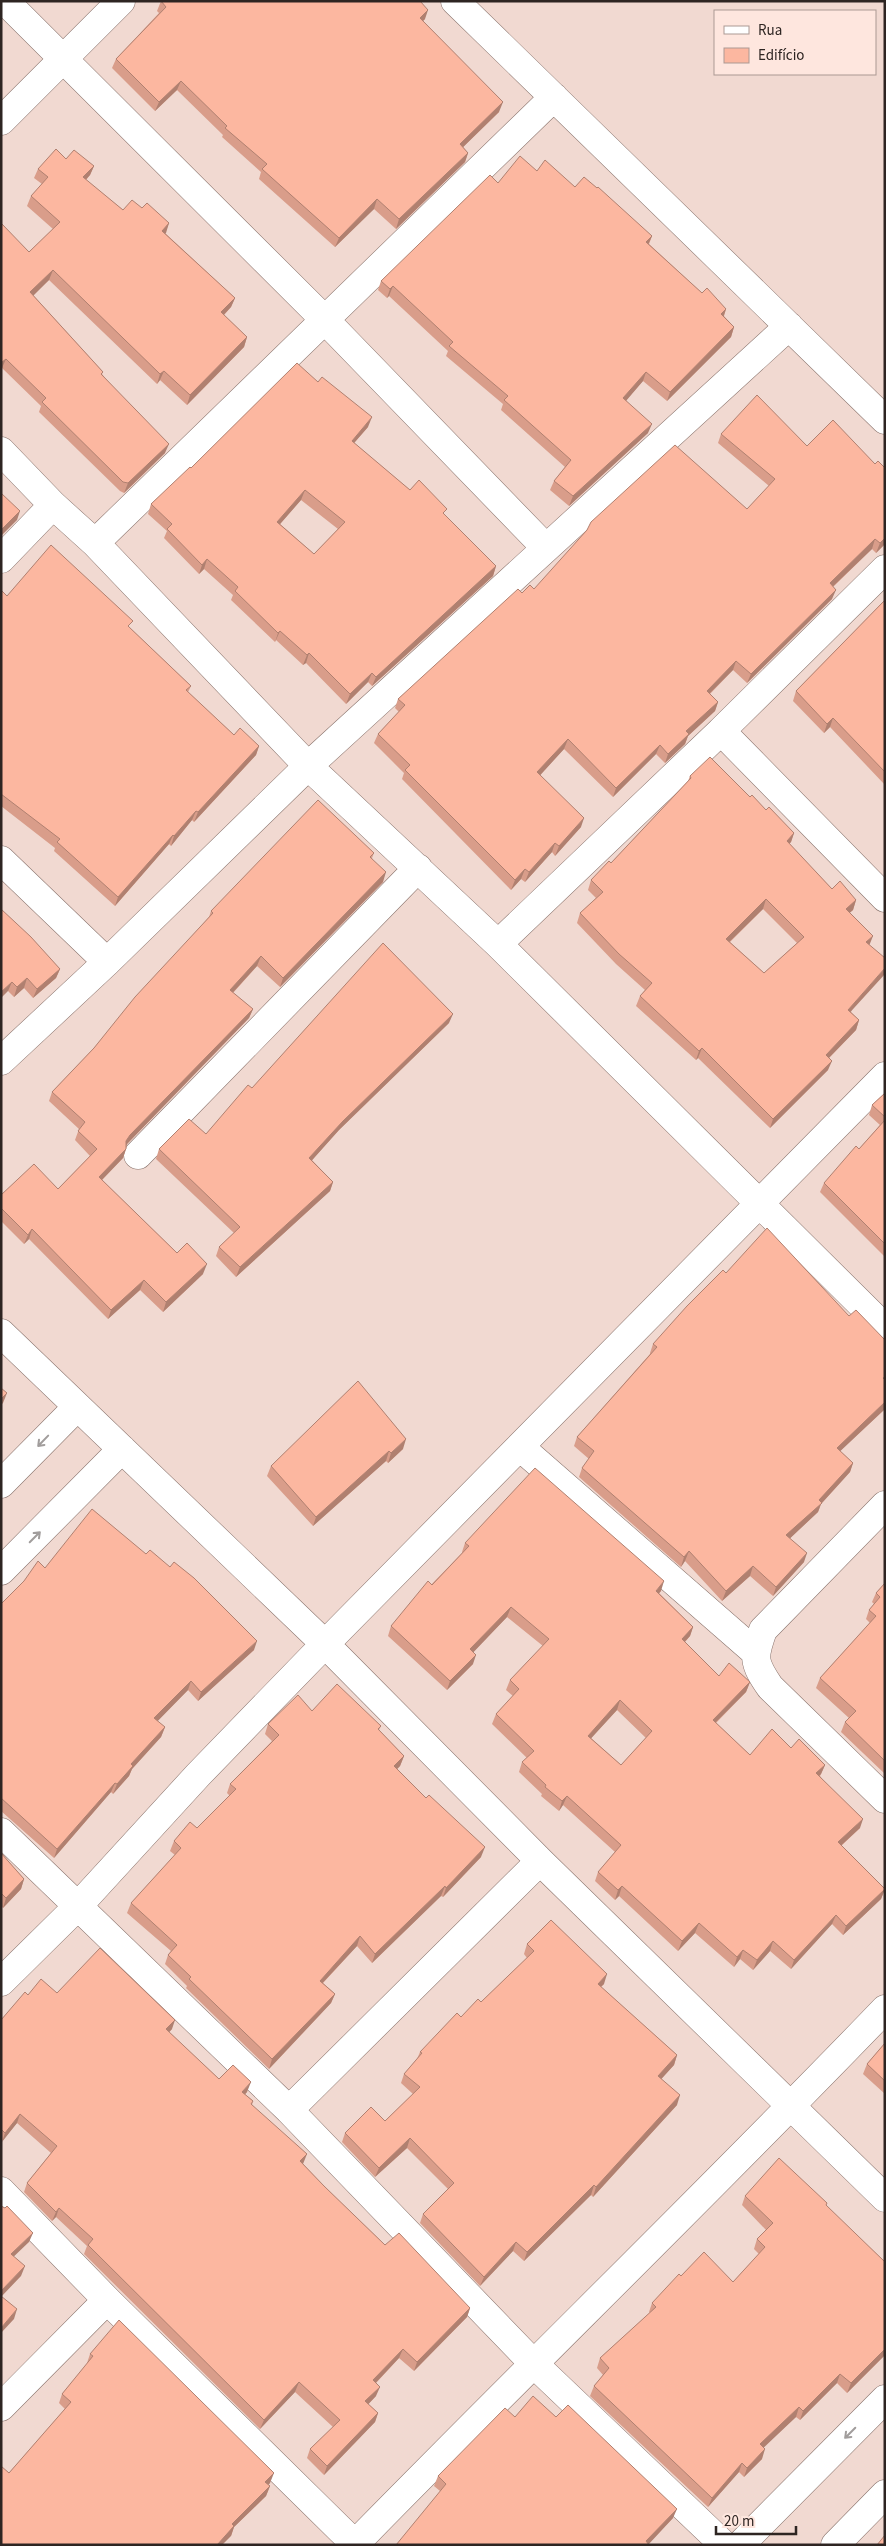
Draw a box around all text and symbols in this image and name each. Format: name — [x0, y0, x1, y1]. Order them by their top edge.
legend — [714, 10, 876, 75]
text: Rua — [758, 20, 782, 41]
text: Edifício — [758, 45, 805, 66]
one-way arrow — [37, 1435, 49, 1448]
one-way arrow — [29, 1531, 41, 1543]
one-way arrow — [844, 2427, 857, 2439]
scale bar — [716, 2504, 796, 2536]
text: 20 m — [724, 2511, 754, 2532]

